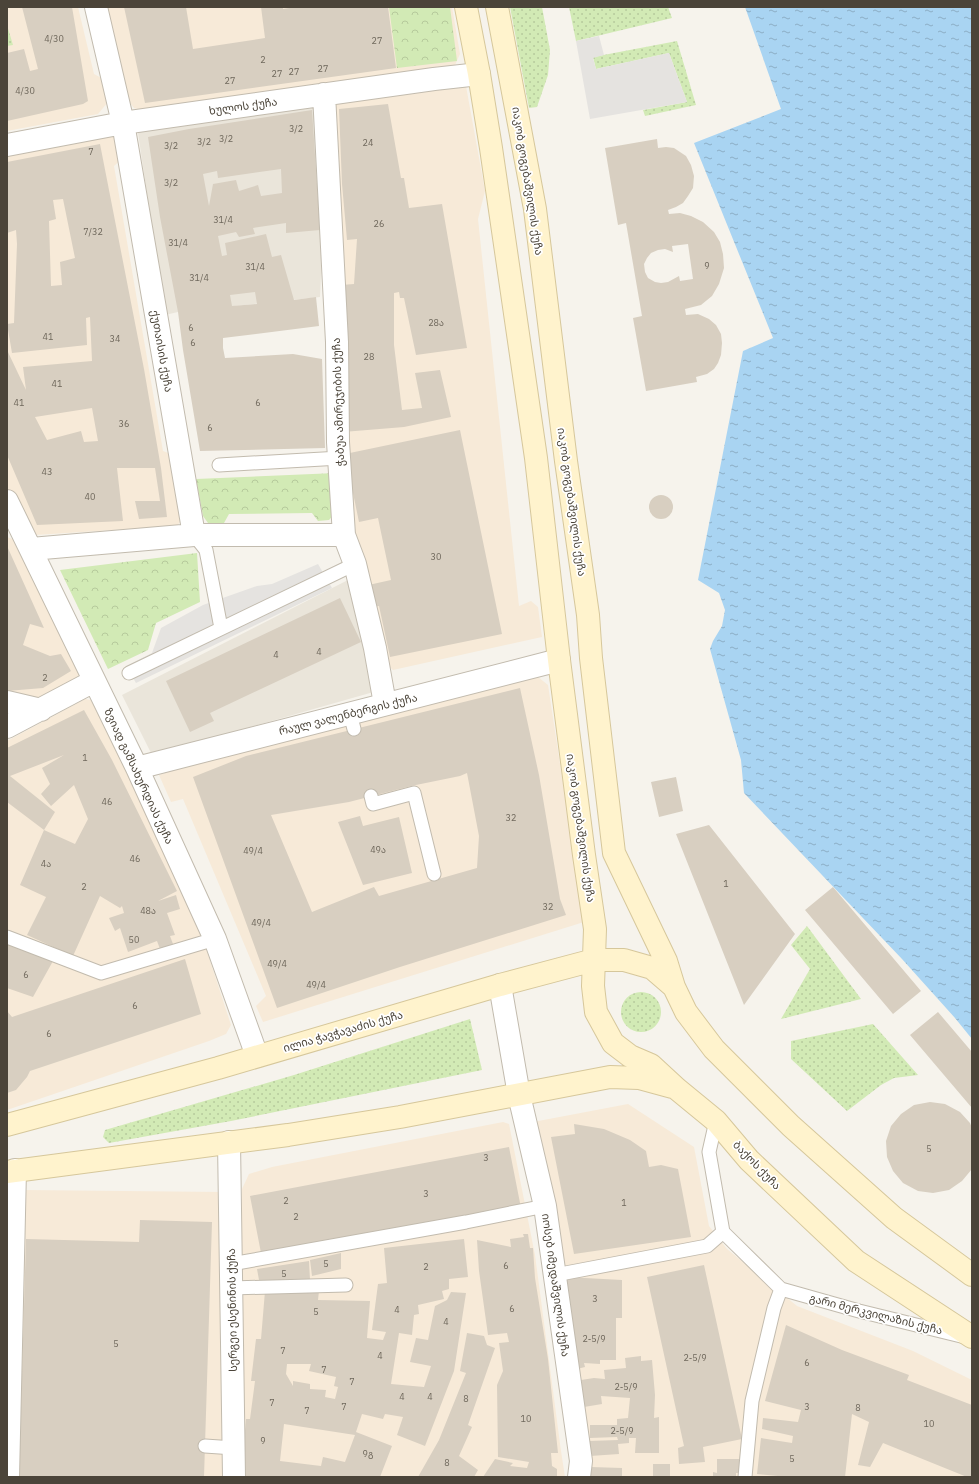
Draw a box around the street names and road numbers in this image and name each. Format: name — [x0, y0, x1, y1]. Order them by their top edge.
street label: ხულოს ქუჩა — [208, 94, 278, 118]
street label: იაკობ გოგებაშვილის ქუჩა — [509, 106, 547, 256]
street label: ქუთაისის ქუჩა — [148, 309, 176, 393]
street label: ჭაბუა ამირეჯიბის ქუჩა — [329, 337, 347, 467]
street label: იაკობ გოგებაშვილის ქუჩა — [555, 427, 589, 577]
street label: რაულ ვალენბერგის ქუჩა — [277, 690, 419, 738]
street label: ზვიად გამსახურდიას ქუჩა — [101, 706, 177, 846]
street label: იაკობ გოგებაშვილის ქუჩა — [564, 753, 598, 903]
street label: ილია ჭავჭავაძის ქუჩა — [282, 1007, 404, 1055]
street label: ბაქოს ქუჩა — [730, 1138, 784, 1192]
street label: იოსებ იმედაშვილის ქუჩა — [539, 1212, 573, 1358]
street label: სერგეი ესენინის ქუჩა — [224, 1248, 240, 1372]
street label: გარი მერკვილაზის ქუჩა — [808, 1291, 944, 1337]

